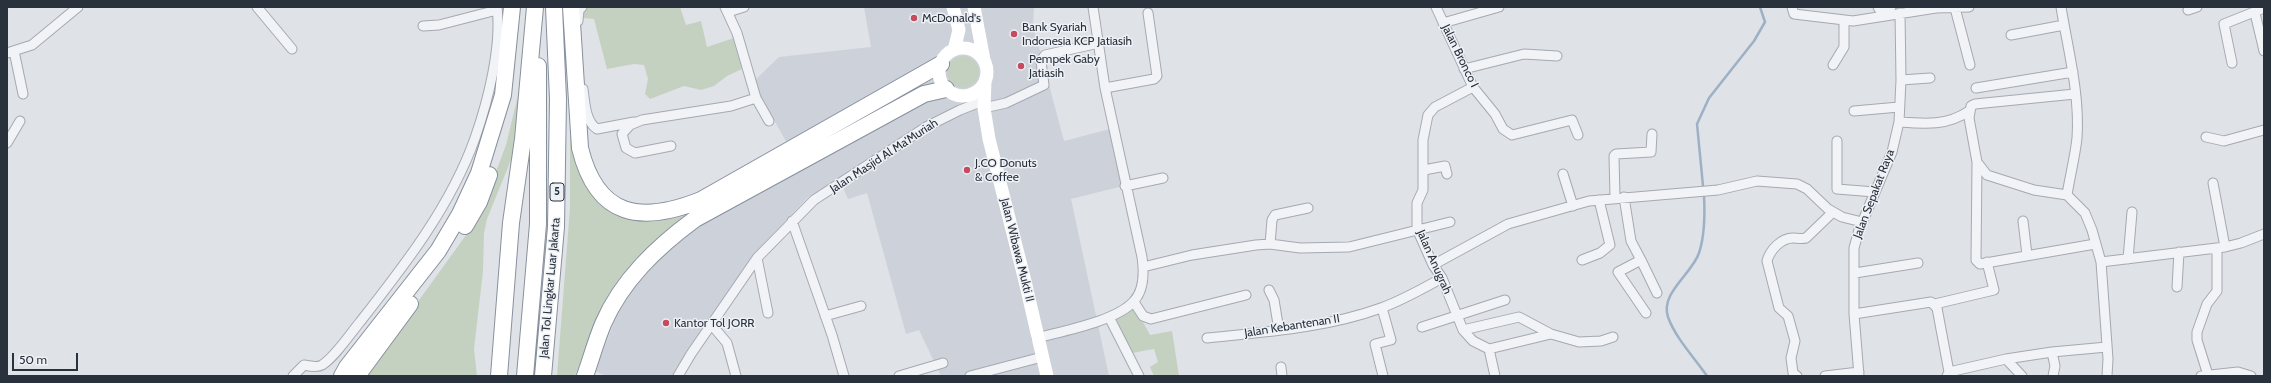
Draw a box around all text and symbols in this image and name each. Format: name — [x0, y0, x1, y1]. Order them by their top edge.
place label: McDonald's — [922, 11, 981, 25]
marker: McDonald's — [909, 13, 919, 23]
place label: Bank Syariah Indonesia KCP Jatiasih — [1022, 20, 1132, 48]
street label: Jalan Bronco I — [1439, 22, 1481, 90]
marker: Bank Syariah Indonesia KCP Jatiasih — [1009, 29, 1019, 39]
place label: Pempek Gaby Jatiasih — [1029, 52, 1100, 80]
marker: Pempek Gaby Jatiasih — [1016, 61, 1026, 71]
street label: Jalan Masjid Al Ma'Muriah — [827, 116, 941, 196]
street label: Jalan Sepakat Raya — [1850, 147, 1898, 241]
place label: J.CO Donuts & Coffee — [975, 156, 1037, 184]
marker: J.CO Donuts & Coffee — [962, 165, 972, 175]
road number: 5 — [550, 183, 564, 201]
street label: Jalan Wibawa Mukti II — [997, 197, 1037, 303]
street label: Jalan Tol Lingkar Luar Jakarta — [537, 217, 563, 359]
street label: Jalan Anugrah — [1413, 228, 1455, 296]
street label: Jalan Kebantenan II — [1243, 311, 1341, 341]
place label: Kantor Tol JORR — [674, 316, 755, 330]
marker: Kantor Tol JORR — [661, 318, 671, 328]
scale bar — [14, 345, 80, 371]
text: 50 m — [19, 352, 47, 367]

